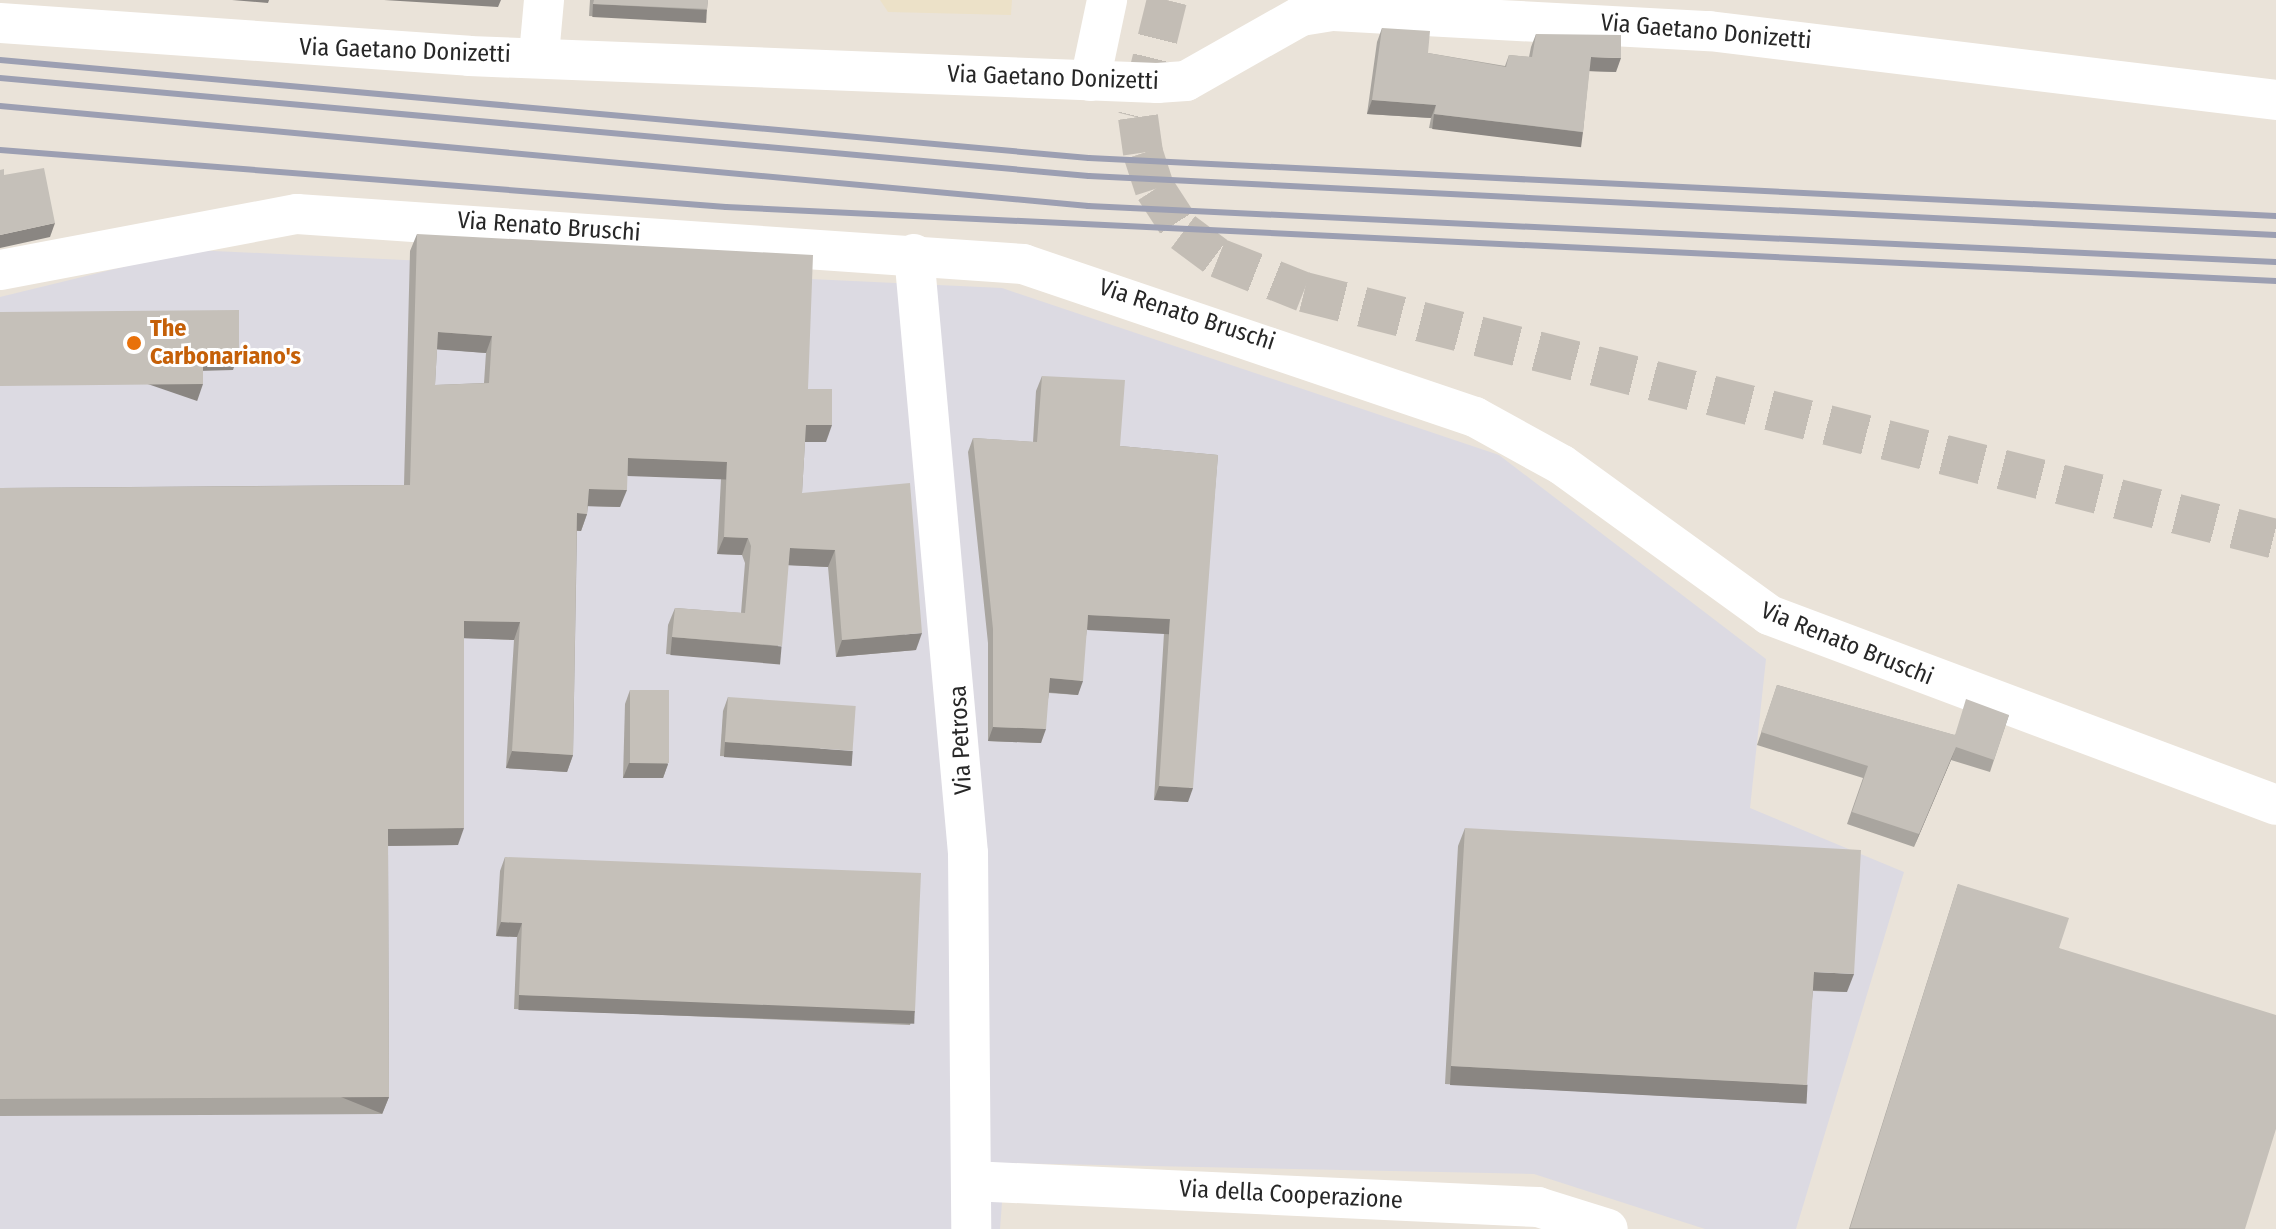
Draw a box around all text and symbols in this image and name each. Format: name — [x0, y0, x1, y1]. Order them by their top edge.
street label: Via Gaetano Donizetti — [1599, 8, 1813, 56]
street label: Via Gaetano Donizetti — [299, 33, 511, 69]
street label: Via Gaetano Donizetti — [947, 60, 1159, 96]
street label: Via Renato Bruschi — [456, 206, 642, 248]
street label: Via Renato Bruschi — [1095, 273, 1279, 357]
place label: The Carbonariano's — [150, 315, 301, 371]
marker: The Carbonariano's — [125, 334, 143, 352]
street label: Via Renato Bruschi — [1756, 596, 1938, 692]
street label: Via Petrosa — [944, 685, 978, 795]
street label: Via della Cooperazione — [1178, 1175, 1404, 1215]

